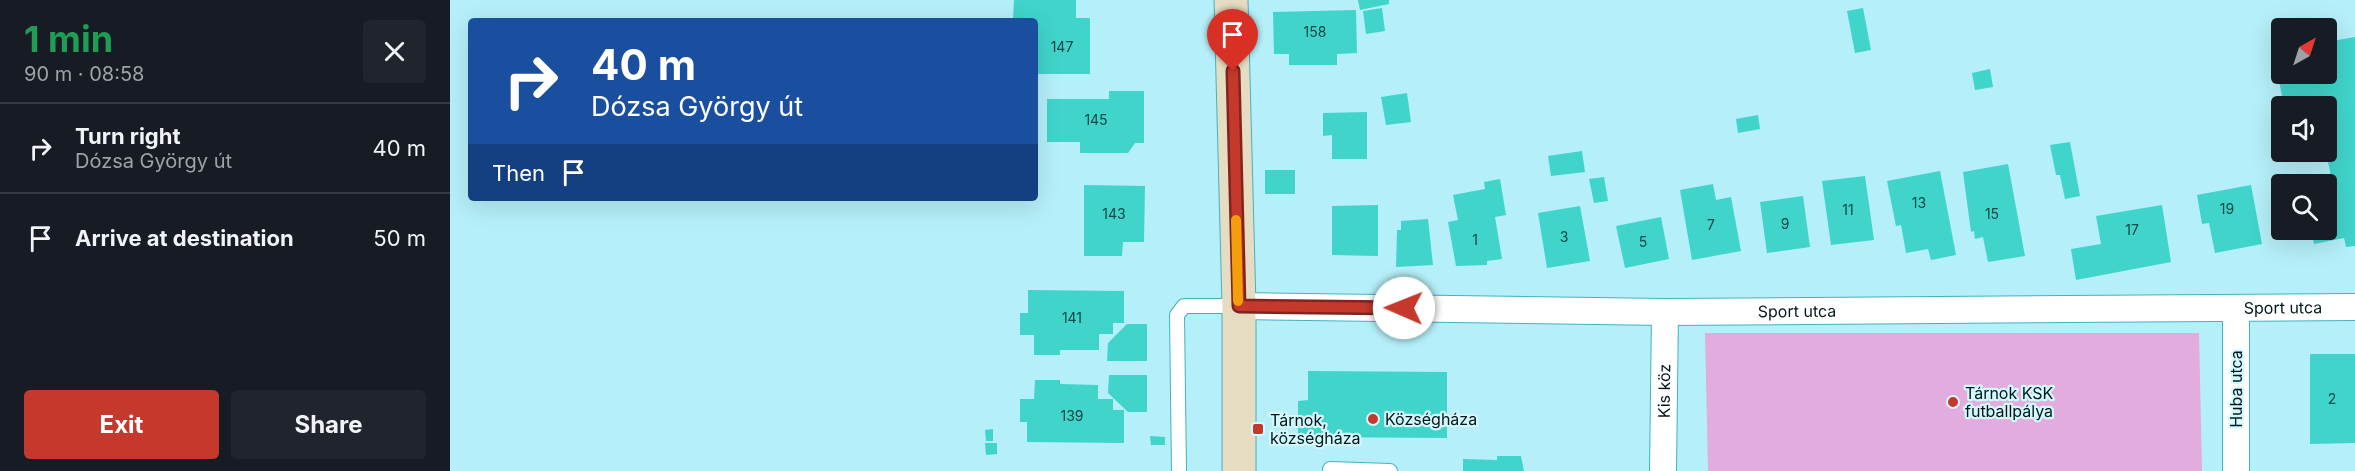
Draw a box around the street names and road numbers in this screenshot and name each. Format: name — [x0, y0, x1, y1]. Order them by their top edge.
street label: Sport utca — [2244, 297, 2322, 318]
street label: Sport utca — [1758, 301, 1836, 321]
street label: Huba utca — [2226, 350, 2246, 428]
street label: Kis köz — [1654, 364, 1674, 418]

